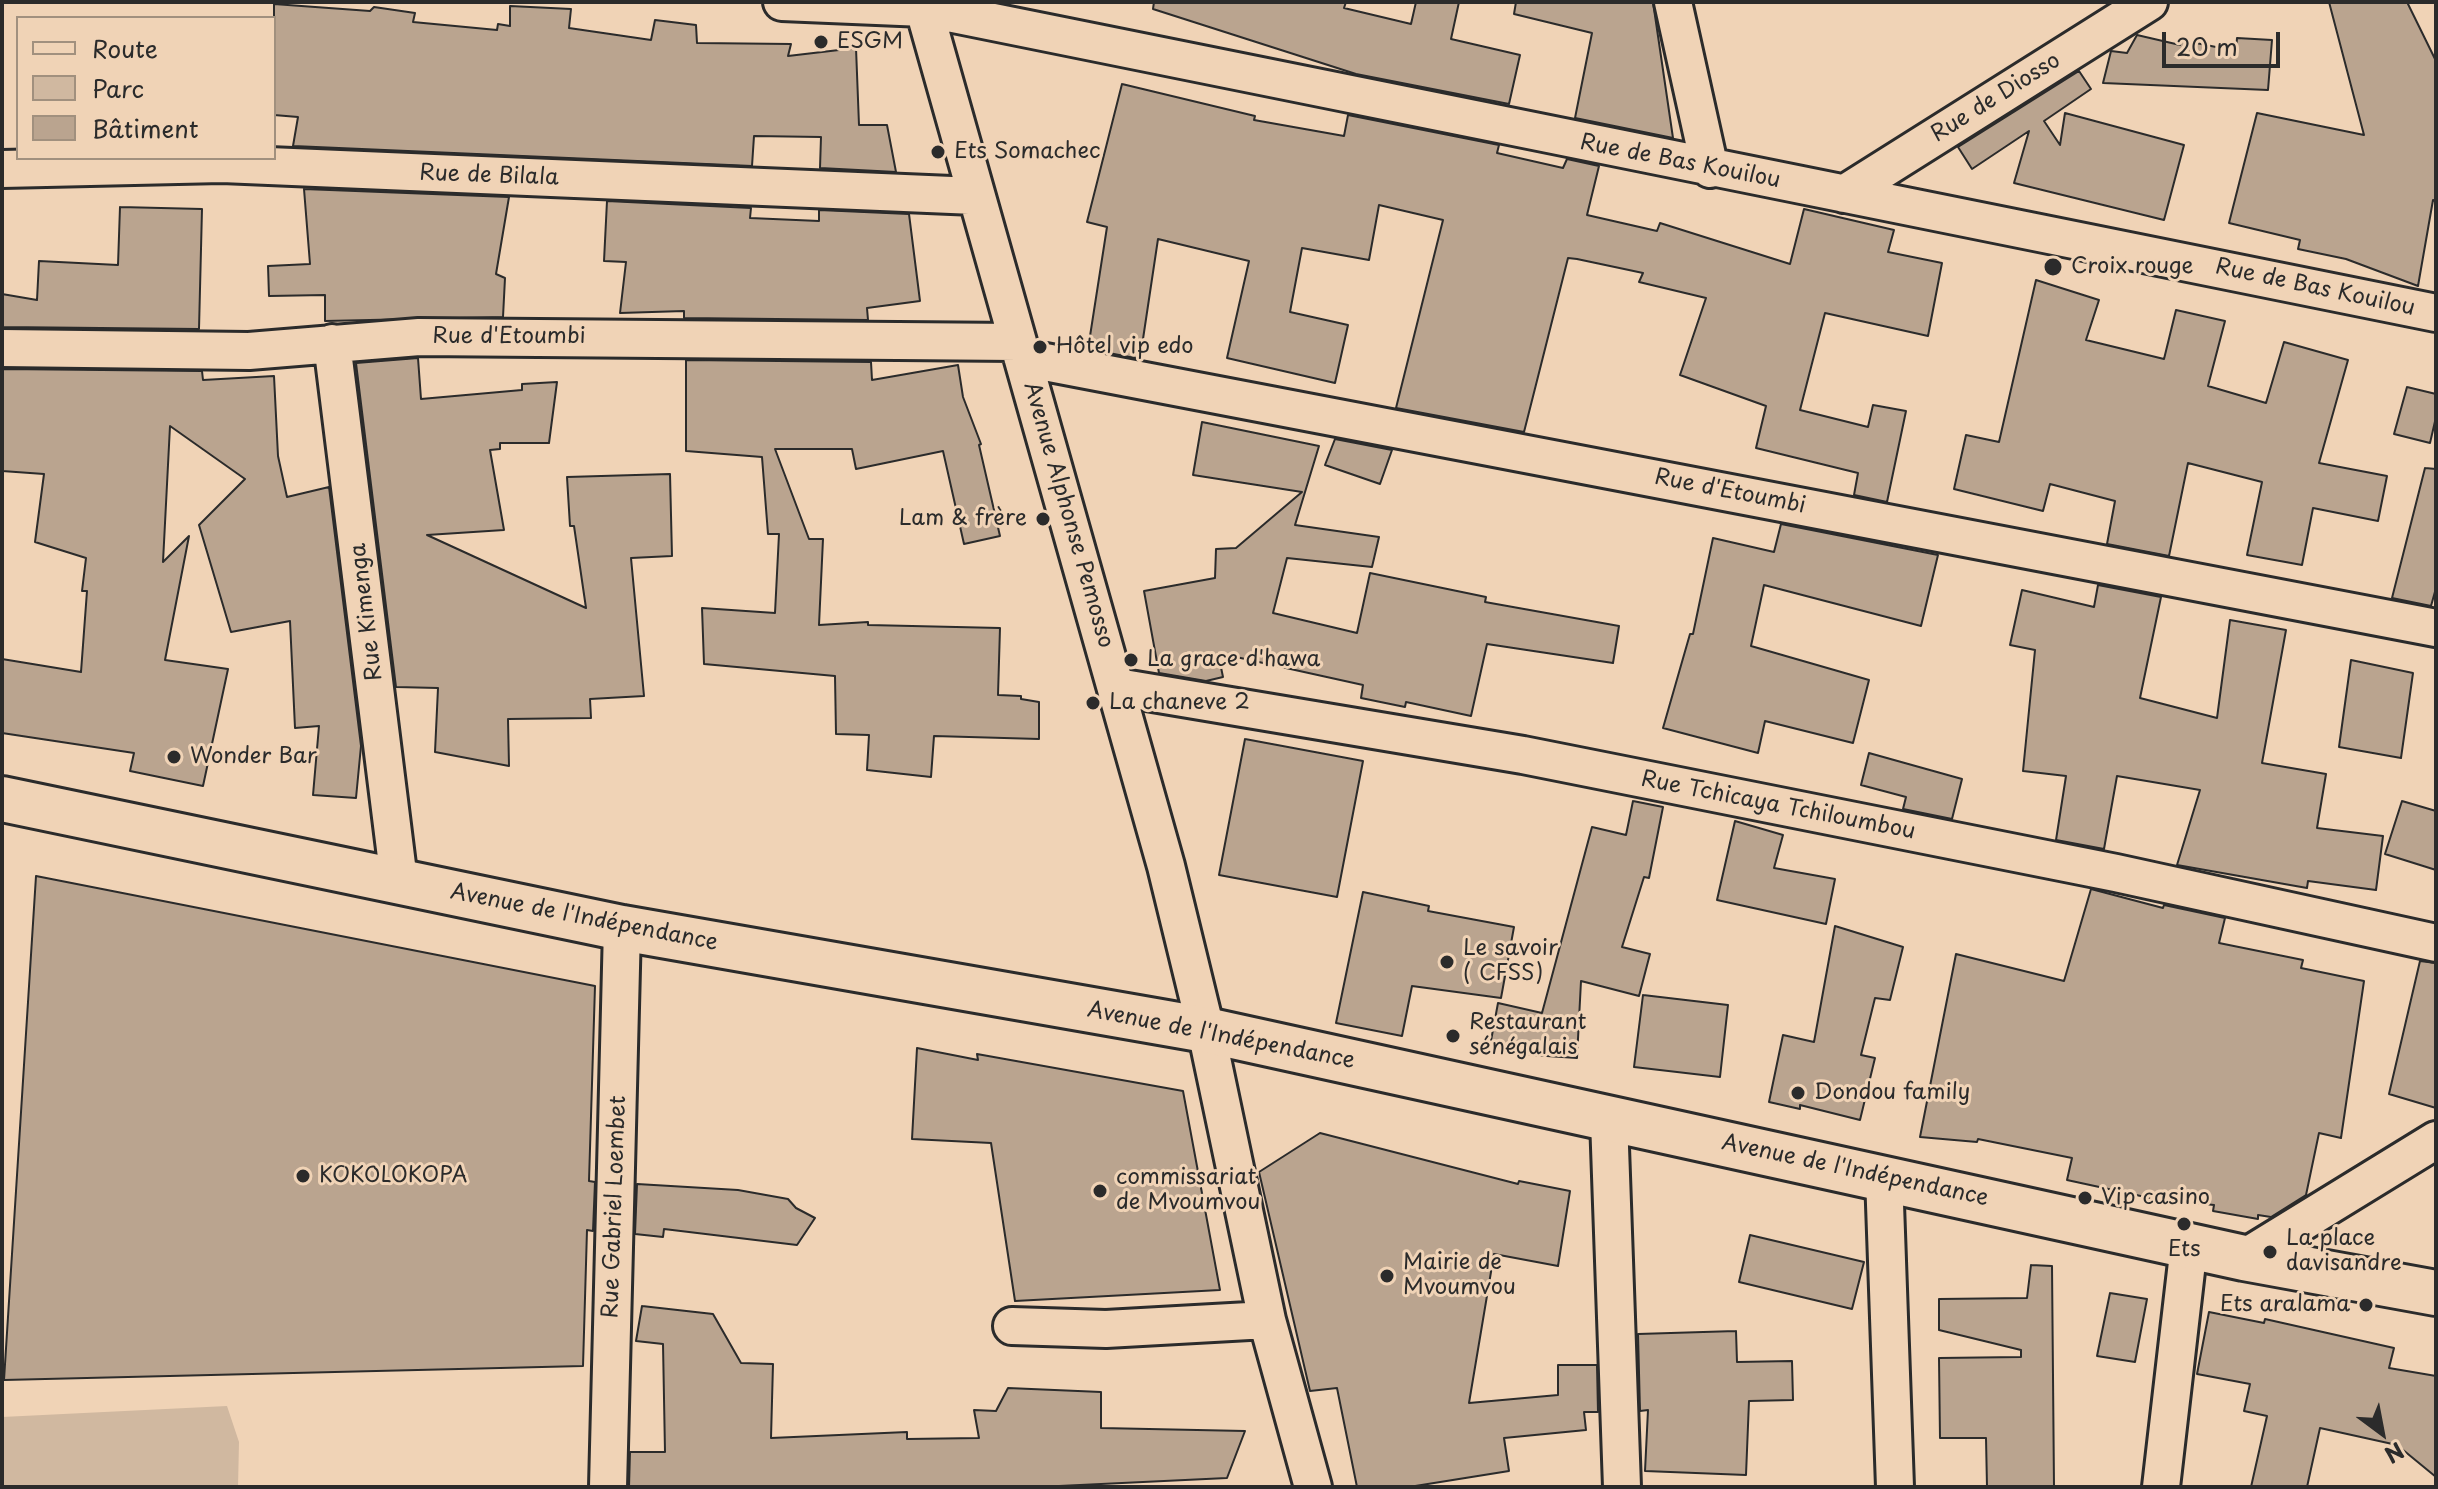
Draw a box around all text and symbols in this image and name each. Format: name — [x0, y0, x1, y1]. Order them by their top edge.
legend — [16, 16, 276, 160]
scale bar — [2166, 16, 2284, 66]
text: 20 m — [2176, 28, 2238, 64]
place label: ESGM — [837, 29, 903, 55]
text: Route — [92, 30, 158, 66]
marker: ESGM — [812, 33, 830, 51]
street label: Rue de Diosso — [1926, 48, 2066, 148]
text: Parc — [92, 70, 144, 106]
text: Bâtiment — [92, 110, 199, 146]
street label: Rue de Bas Kouilou — [1578, 130, 1782, 194]
place label: Ets Somachec — [954, 139, 1100, 165]
marker: Ets Somachec — [929, 143, 947, 161]
street label: Rue de Bilala — [419, 160, 559, 192]
place label: Croix rouge — [2071, 254, 2193, 280]
street label: Rue de Bas Kouilou — [2213, 254, 2417, 322]
marker: Croix rouge — [2042, 256, 2064, 278]
street label: Rue d'Etoumbi — [432, 324, 586, 350]
place label: Hôtel vip edo — [1056, 334, 1193, 360]
marker: Hôtel vip edo — [1031, 338, 1049, 356]
street label: Avenue Alphonse Pemosso — [1017, 379, 1119, 651]
street label: Rue d'Etoumbi — [1652, 464, 1808, 520]
place label: Lam & frère — [899, 506, 1027, 532]
marker: Lam & frère — [1034, 510, 1052, 528]
street label: Rue Kimenga — [345, 542, 389, 682]
place label: La grace d'hawa — [1147, 647, 1320, 673]
marker: La grace d'hawa — [1122, 651, 1140, 669]
place label: La chaneve 2 — [1109, 690, 1250, 716]
marker: La chaneve 2 — [1084, 694, 1102, 712]
place label: Wonder Bar — [190, 744, 317, 770]
marker: Wonder Bar — [165, 748, 183, 766]
street label: Rue Tchicaya Tchiloumbou — [1639, 766, 1917, 846]
street label: Avenue de l'Indépendance — [448, 879, 720, 957]
place label: Le savoir ( CFSS) — [1463, 936, 1558, 988]
marker: Le savoir ( CFSS) — [1438, 953, 1456, 971]
street label: Avenue de l'Indépendance — [1085, 997, 1357, 1075]
place label: Restaurant sénégalais — [1469, 1010, 1587, 1062]
marker: Restaurant sénégalais — [1444, 1027, 1462, 1045]
place label: Dondou family — [1814, 1080, 1970, 1106]
marker: Dondou family — [1789, 1084, 1807, 1102]
street label: Rue Gabriel Loembet — [598, 1095, 632, 1319]
street label: Avenue de l'Indépendance — [1719, 1130, 1991, 1212]
place label: KOKOLOKOPA — [319, 1163, 467, 1189]
place label: commissariat de Mvoumvou — [1116, 1165, 1260, 1216]
marker: KOKOLOKOPA — [294, 1167, 312, 1185]
marker: commissariat de Mvoumvou — [1091, 1182, 1109, 1200]
place label: Vip casino — [2101, 1185, 2210, 1211]
marker: Vip casino — [2076, 1189, 2094, 1207]
marker: Ets — [2175, 1215, 2193, 1233]
place label: La place davisandre — [2286, 1226, 2402, 1278]
place label: Ets — [2168, 1237, 2200, 1263]
marker: La place davisandre — [2261, 1243, 2279, 1261]
place label: Mairie de Mvoumvou — [1403, 1250, 1516, 1302]
marker: Mairie de Mvoumvou — [1378, 1267, 1396, 1285]
place label: Ets aralama — [2220, 1292, 2350, 1318]
marker: Ets aralama — [2357, 1296, 2375, 1314]
north arrow — [2342, 1393, 2422, 1473]
text: N — [2379, 1435, 2411, 1472]

